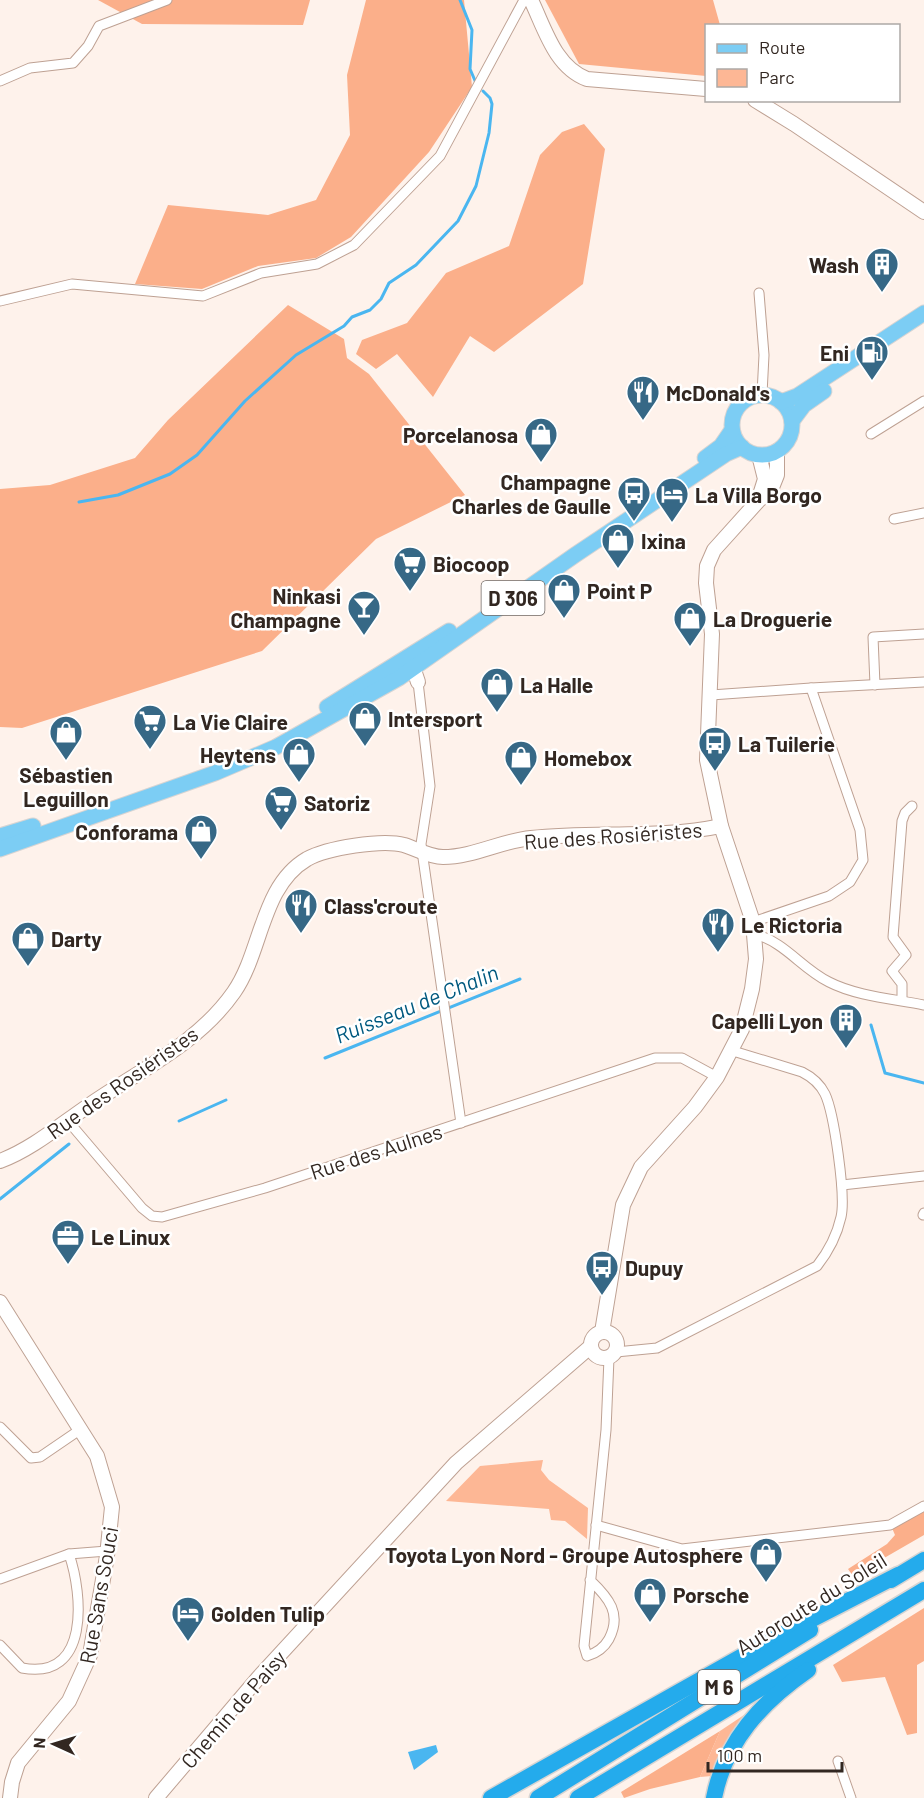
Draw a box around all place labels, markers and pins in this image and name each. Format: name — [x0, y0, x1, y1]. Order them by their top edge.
building icon: Wash — [864, 246, 900, 293]
place label: Wash — [809, 252, 859, 277]
fuel station icon: Eni — [854, 334, 890, 381]
place label: Eni — [820, 340, 849, 365]
restaurant icon: McDonald's — [625, 374, 661, 421]
place label: McDonald's — [666, 380, 770, 405]
shop icon: Porcelanosa — [523, 416, 559, 463]
place label: Porcelanosa — [403, 422, 518, 447]
place label: Champagne Charles de Gaulle — [452, 469, 611, 518]
bus stop icon: Champagne Charles de Gaulle — [616, 475, 652, 522]
hotel icon: La Villa Borgo — [654, 476, 690, 523]
place label: La Villa Borgo — [695, 482, 822, 507]
shop icon: Ixina — [600, 522, 636, 569]
place label: Ixina — [641, 528, 686, 553]
supermarket icon: Biocoop — [392, 545, 428, 592]
place label: Biocoop — [433, 551, 510, 576]
shop icon: Point P — [546, 572, 582, 619]
place label: Point P — [587, 578, 652, 603]
place label: Ninkasi Champagne — [231, 583, 341, 632]
bar icon: Ninkasi Champagne — [346, 589, 382, 636]
shop icon: La Droguerie — [672, 600, 708, 647]
place label: La Droguerie — [713, 606, 832, 631]
shop icon: La Halle — [479, 666, 515, 713]
place label: La Halle — [520, 672, 593, 697]
shop icon: Intersport — [347, 700, 383, 747]
supermarket icon: La Vie Claire — [132, 703, 168, 750]
place label: Intersport — [388, 706, 482, 731]
place label: La Vie Claire — [173, 709, 288, 734]
shop icon: Sébastien Leguillon — [48, 714, 84, 761]
bus stop icon: La Tuilerie — [697, 725, 733, 772]
place label: La Tuilerie — [738, 731, 835, 756]
shop icon: Heytens — [281, 736, 317, 783]
shop icon: Homebox — [503, 739, 539, 786]
place label: Heytens — [200, 742, 276, 767]
place label: Homebox — [544, 745, 632, 770]
place label: Sébastien Leguillon — [19, 762, 113, 811]
supermarket icon: Satoriz — [263, 784, 299, 831]
place label: Satoriz — [304, 790, 370, 815]
shop icon: Conforama — [183, 813, 219, 860]
place label: Conforama — [75, 819, 178, 844]
restaurant icon: Class'croute — [283, 887, 319, 934]
place label: Class'croute — [324, 893, 438, 918]
restaurant icon: Le Rictoria — [700, 906, 736, 953]
place label: Le Rictoria — [741, 912, 842, 937]
shop icon: Darty — [10, 920, 46, 967]
place label: Darty — [51, 926, 102, 951]
building icon: Capelli Lyon — [828, 1002, 864, 1049]
place label: Capelli Lyon — [712, 1008, 823, 1033]
office icon: Le Linux — [50, 1218, 86, 1265]
place label: Le Linux — [91, 1224, 170, 1249]
bus stop icon: Dupuy — [584, 1249, 620, 1296]
place label: Dupuy — [625, 1255, 684, 1280]
shop icon: Toyota Lyon Nord - Groupe Autosphere — [748, 1536, 784, 1583]
place label: Toyota Lyon Nord - Groupe Autosphere — [385, 1542, 743, 1567]
shop icon: Porsche — [632, 1576, 668, 1623]
place label: Porsche — [673, 1582, 749, 1607]
hotel icon: Golden Tulip — [170, 1595, 206, 1642]
place label: Golden Tulip — [211, 1601, 325, 1626]

